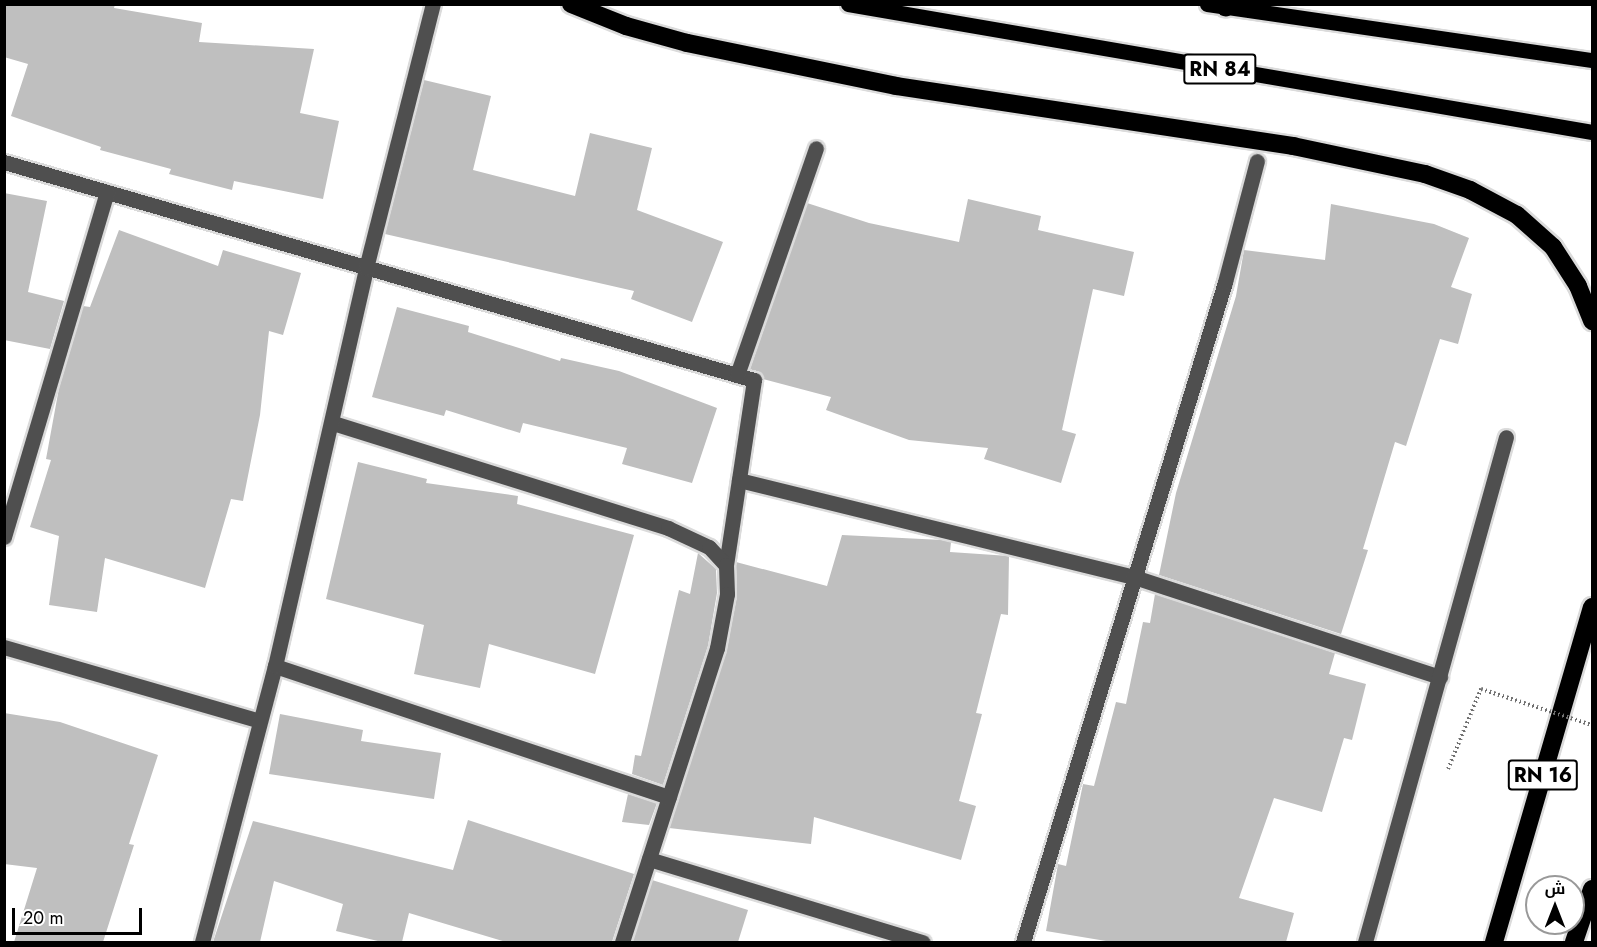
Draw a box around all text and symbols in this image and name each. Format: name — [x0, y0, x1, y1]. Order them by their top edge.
road number: RN 84 — [1182, 52, 1258, 86]
road number: RN 16 — [1507, 758, 1579, 792]
north arrow — [1525, 875, 1585, 935]
text: ش — [1545, 877, 1565, 900]
scale bar — [15, 896, 146, 934]
text: 20 m — [23, 905, 63, 931]

